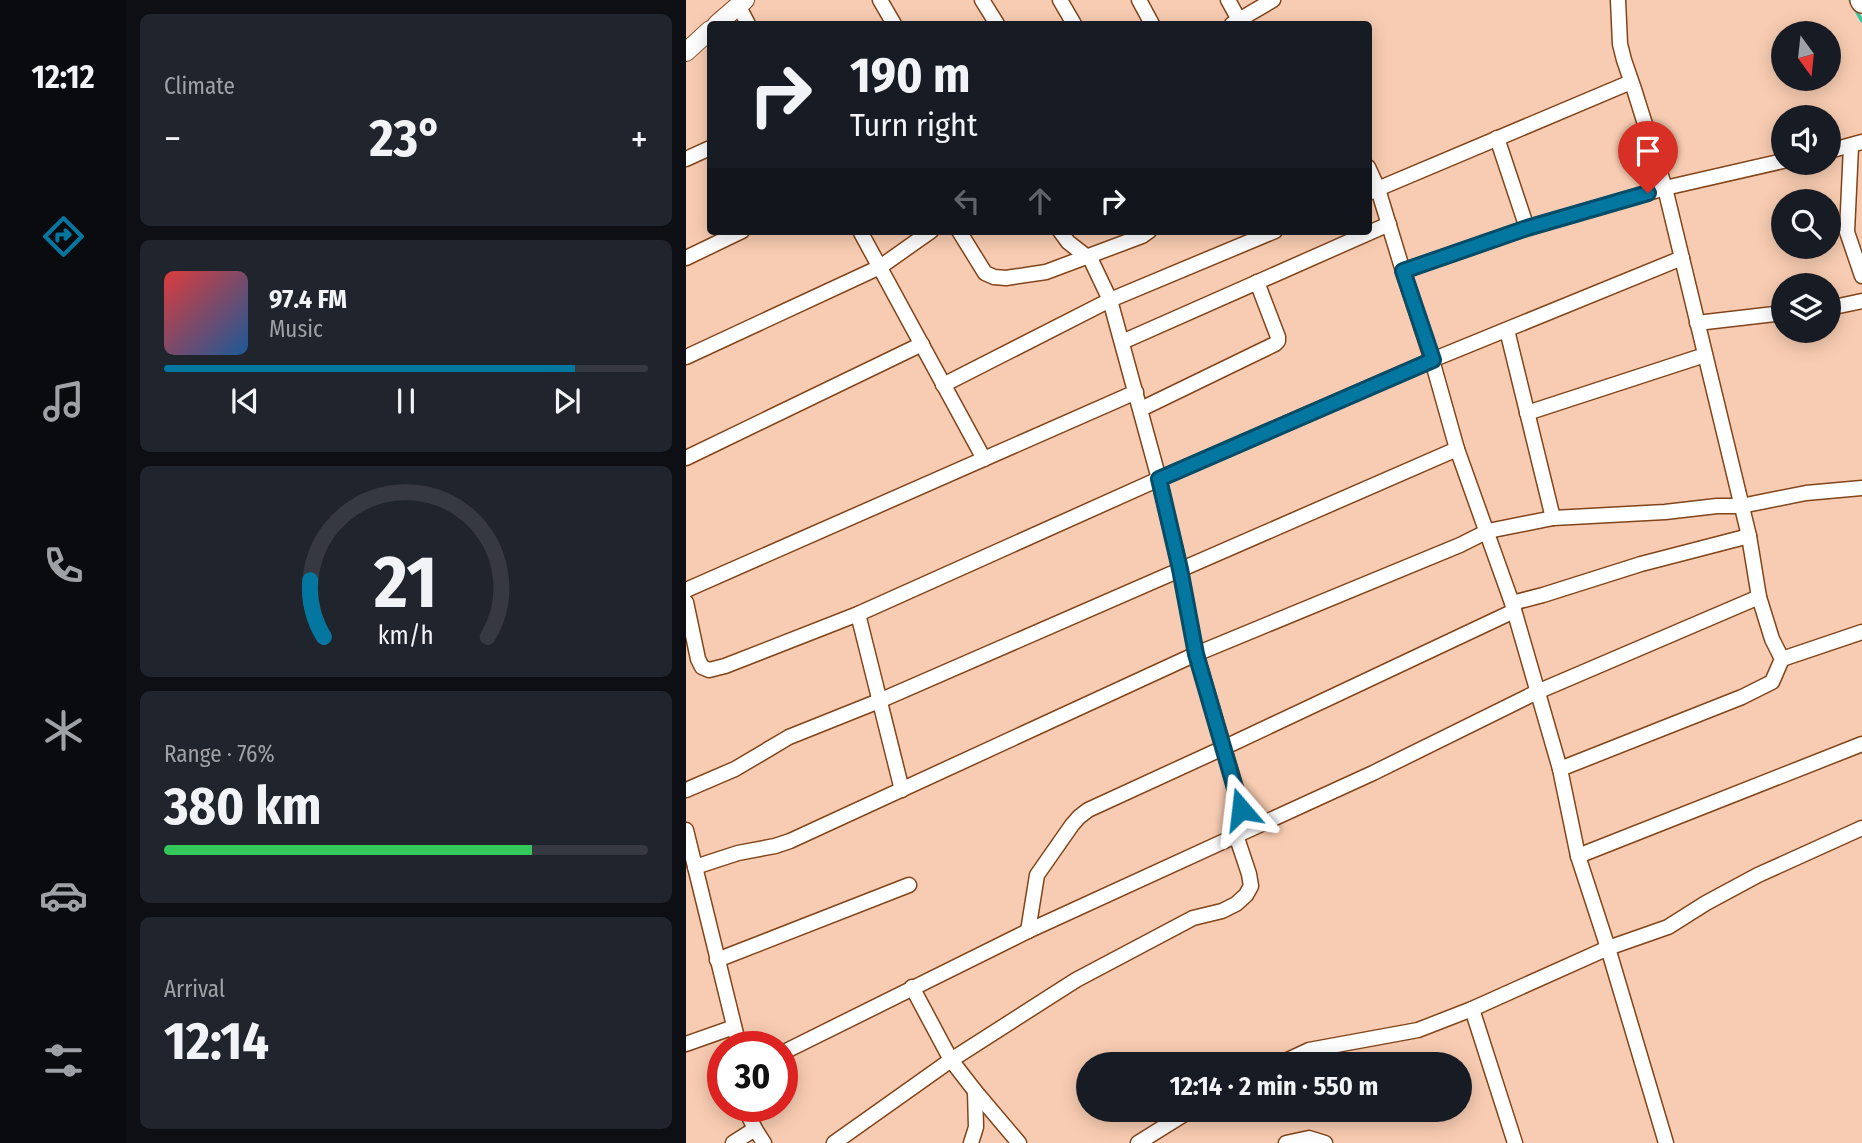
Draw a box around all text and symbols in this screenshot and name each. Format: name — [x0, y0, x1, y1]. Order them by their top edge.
north arrow — [1771, 21, 1841, 91]
map controls — [1771, 21, 1841, 343]
text: 190 m — [850, 46, 970, 105]
icon: right — [735, 49, 826, 140]
text: 12:12 — [32, 58, 94, 96]
text: Climate — [164, 72, 235, 100]
button: sound — [1771, 105, 1841, 175]
text: Turn right — [850, 106, 977, 144]
text: 23° — [369, 107, 442, 170]
text: − — [164, 116, 181, 162]
text: + — [631, 116, 648, 162]
pin — [1618, 121, 1678, 193]
icon: arrive — [1629, 132, 1667, 170]
icon: left — [948, 182, 986, 220]
icon: ahead — [1021, 182, 1059, 220]
icon: right — [1094, 182, 1132, 220]
button: search — [1771, 189, 1841, 259]
icon: directions — [39, 212, 88, 261]
button: layers — [1771, 273, 1841, 343]
text: 97.4 FM — [269, 284, 347, 315]
text: Music — [269, 315, 323, 343]
icon: music — [39, 377, 88, 426]
icon: previous — [226, 382, 264, 420]
icon: pause — [387, 382, 425, 420]
icon: next — [548, 382, 586, 420]
text: 21 — [373, 540, 438, 627]
icon: phone — [39, 541, 88, 590]
text: km/h — [378, 621, 434, 651]
icon: climate — [39, 706, 88, 755]
text: Range · 76% — [164, 740, 275, 768]
position arrow — [1204, 772, 1278, 846]
text: 380 km — [164, 775, 321, 838]
icon: car — [39, 871, 88, 920]
text: Arrival — [164, 975, 225, 1003]
text: 12:14 — [164, 1010, 269, 1073]
speed limit sign: 30 — [707, 1031, 798, 1122]
icon: filters — [39, 1036, 88, 1085]
text: 12:14 · 2 min · 550 m — [1170, 1071, 1378, 1102]

